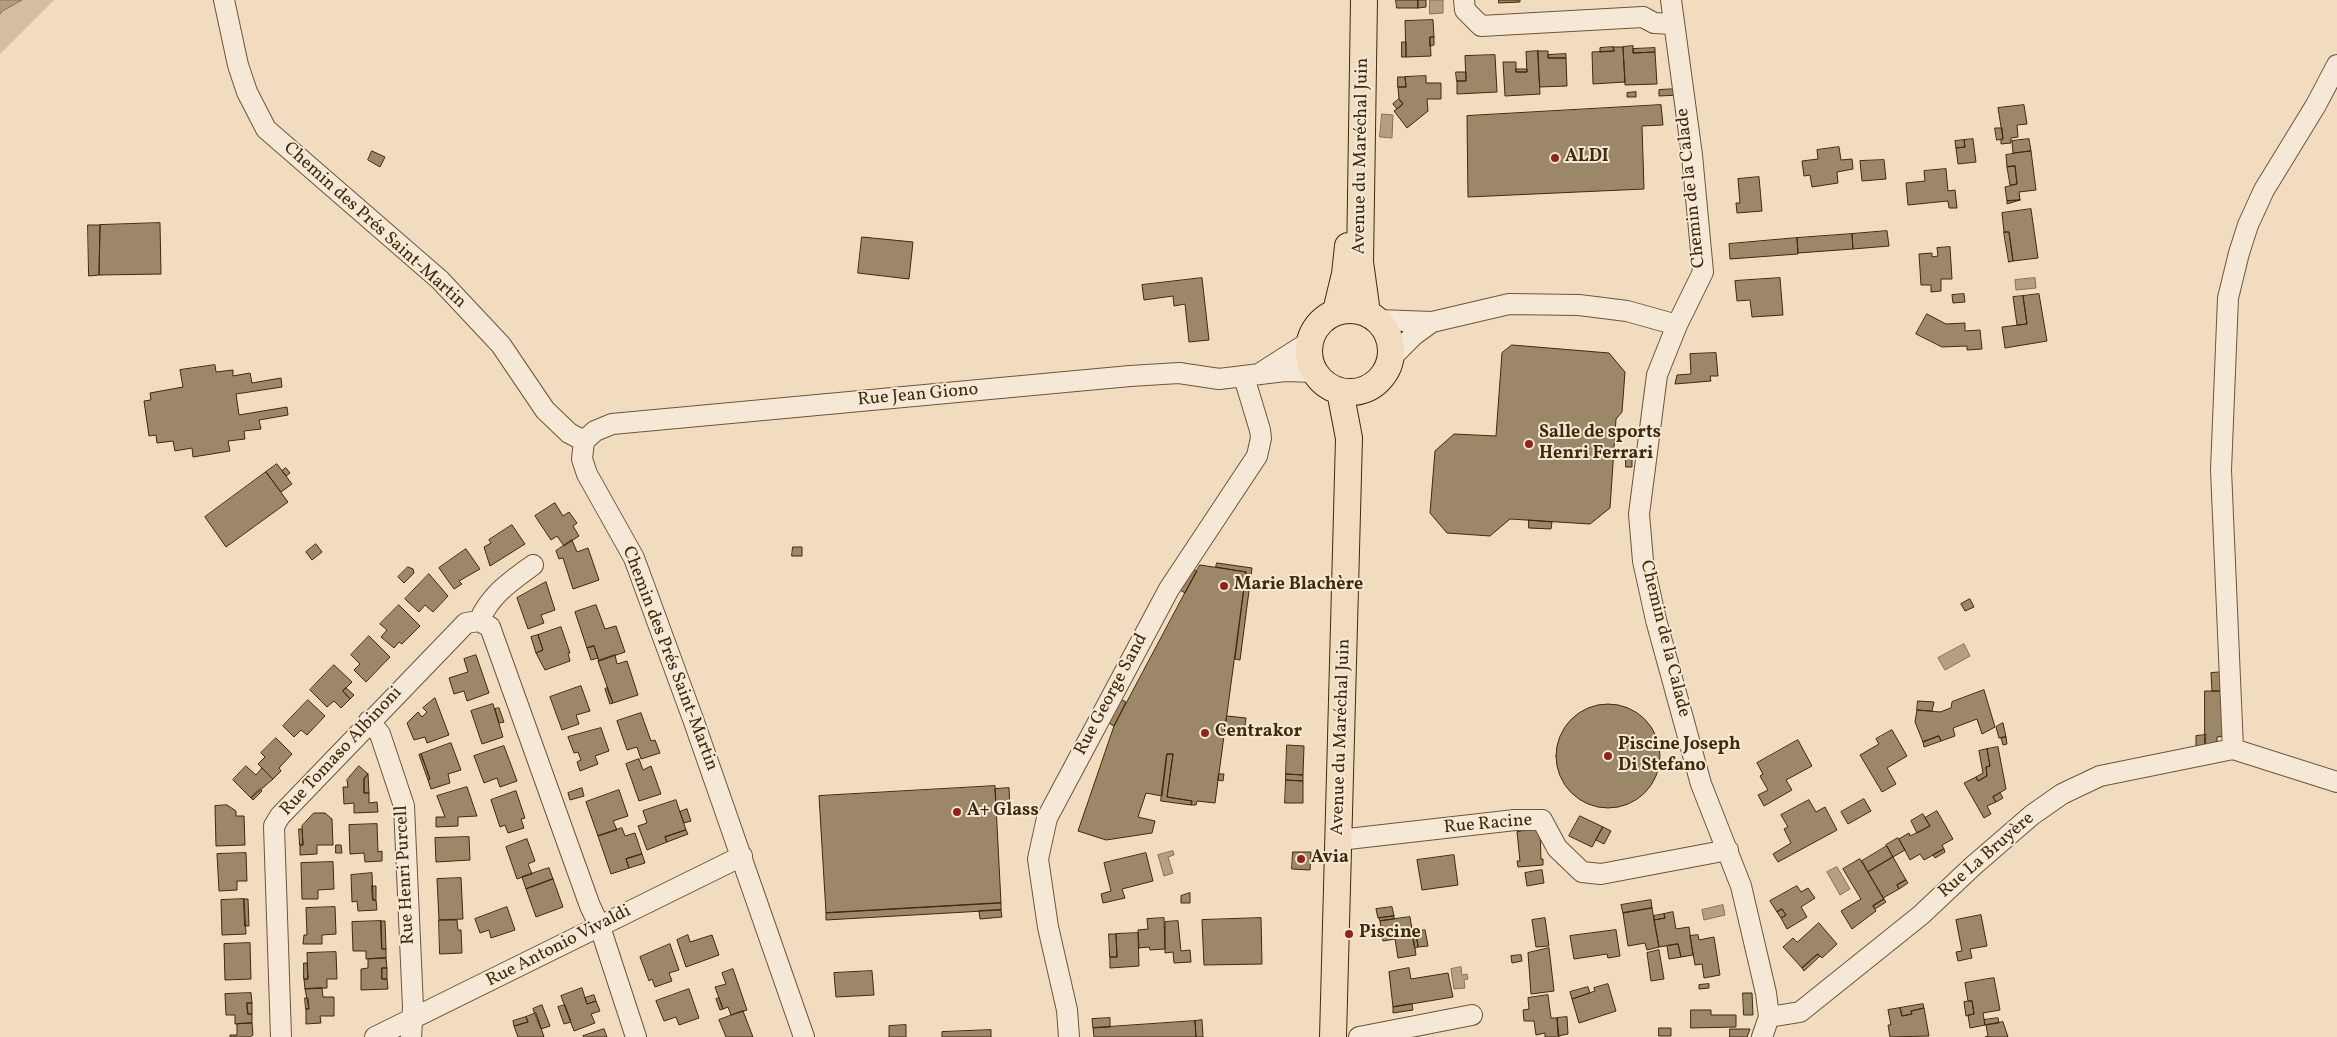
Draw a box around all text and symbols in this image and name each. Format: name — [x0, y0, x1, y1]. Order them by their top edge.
street label: Avenue du Maréchal Juin — [1349, 57, 1375, 255]
street label: Chemin de la Calade — [1673, 107, 1711, 269]
street label: Chemin des Prés Saint-Martin — [278, 138, 470, 314]
place label: ALDI — [1565, 147, 1609, 169]
marker: ALDI — [1549, 152, 1561, 164]
street label: Rue Jean Giono — [857, 380, 979, 412]
place label: Salle de sports Henri Ferrari — [1539, 423, 1661, 466]
marker: Salle de sports Henri Ferrari — [1523, 438, 1535, 450]
street label: Chemin des Prés Saint-Martin — [616, 544, 722, 774]
street label: Chemin de la Calade — [1634, 558, 1694, 720]
place label: Marie Blachère — [1234, 575, 1363, 597]
marker: Marie Blachère — [1218, 580, 1230, 592]
street label: Rue George Sand — [1071, 631, 1153, 759]
street label: Avenue du Maréchal Juin — [1328, 638, 1356, 836]
street label: Rue Tomaso Albinoni — [276, 683, 408, 821]
place label: Centrakor — [1215, 722, 1302, 744]
marker: Centrakor — [1199, 727, 1211, 739]
place label: Piscine Joseph Di Stefano — [1618, 735, 1741, 778]
marker: Piscine Joseph Di Stefano — [1602, 750, 1614, 762]
place label: A+ Glass — [967, 801, 1039, 823]
street label: Rue Henri Purcell — [392, 805, 420, 945]
marker: A+ Glass — [951, 806, 963, 818]
street label: Rue La Bruyère — [1935, 809, 2039, 903]
street label: Rue Racine — [1443, 810, 1533, 840]
place label: Avia — [1311, 848, 1349, 870]
marker: Avia — [1295, 853, 1307, 865]
street label: Rue Antonio Vivaldi — [483, 901, 635, 993]
place label: Piscine — [1359, 923, 1421, 945]
marker: Piscine — [1343, 928, 1355, 940]

